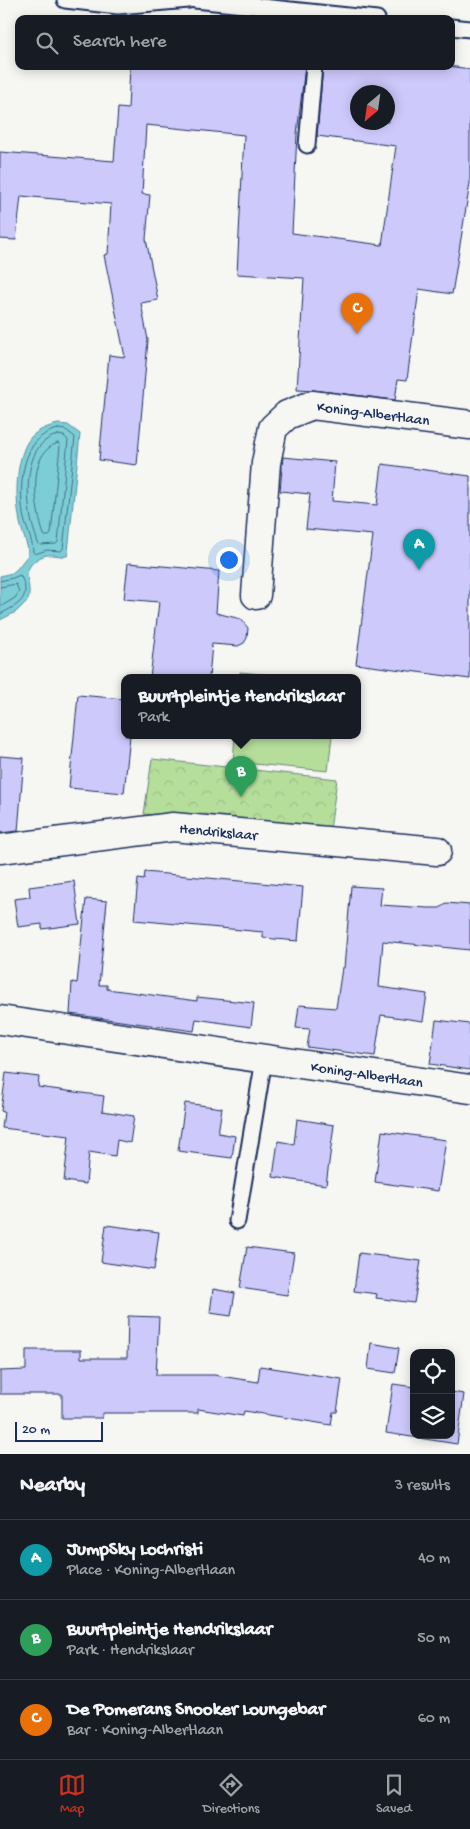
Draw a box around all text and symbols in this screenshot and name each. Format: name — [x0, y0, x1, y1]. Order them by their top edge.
search box — [15, 15, 455, 70]
icon: search — [33, 29, 61, 57]
text: Search here — [73, 31, 167, 54]
north arrow — [350, 85, 395, 130]
pin: C — [341, 293, 373, 334]
street label: Koning-Albertlaan — [316, 399, 430, 431]
pin: A — [403, 529, 435, 570]
your location — [216, 547, 242, 573]
popup — [121, 674, 361, 739]
text: Buurtpleintje Hendrikslaar — [138, 686, 344, 709]
text: Park — [138, 709, 169, 728]
pin: B — [225, 756, 257, 797]
street label: Hendrikslaar — [178, 821, 260, 846]
street label: Koning-Albertlaan — [309, 1059, 424, 1093]
map controls — [410, 1349, 455, 1439]
button: locate — [410, 1349, 455, 1394]
button: layers — [410, 1394, 455, 1439]
scale bar — [15, 1419, 102, 1442]
text: 20 m — [22, 1422, 50, 1439]
text: Nearby — [20, 1474, 85, 1499]
text: 3 results — [395, 1477, 450, 1496]
text: JumpSky Lochristi — [67, 1539, 203, 1562]
text: A — [31, 1550, 41, 1569]
text: 40 m — [418, 1550, 450, 1569]
text: Place · Koning-Albertlaan — [67, 1562, 235, 1581]
text: Buurtpleintje Hendrikslaar — [67, 1619, 272, 1642]
text: B — [32, 1630, 40, 1649]
text: 50 m — [417, 1630, 450, 1649]
text: Park · Hendrikslaar — [67, 1642, 194, 1661]
text: De Pomerans Snooker Loungebar — [67, 1699, 325, 1722]
text: C — [32, 1710, 40, 1729]
text: 60 m — [418, 1710, 450, 1729]
text: Bar · Koning-Albertlaan — [67, 1722, 223, 1741]
tab: Map — [58, 1771, 86, 1818]
tab: Directions — [203, 1771, 260, 1818]
tab: Saved — [376, 1771, 412, 1818]

